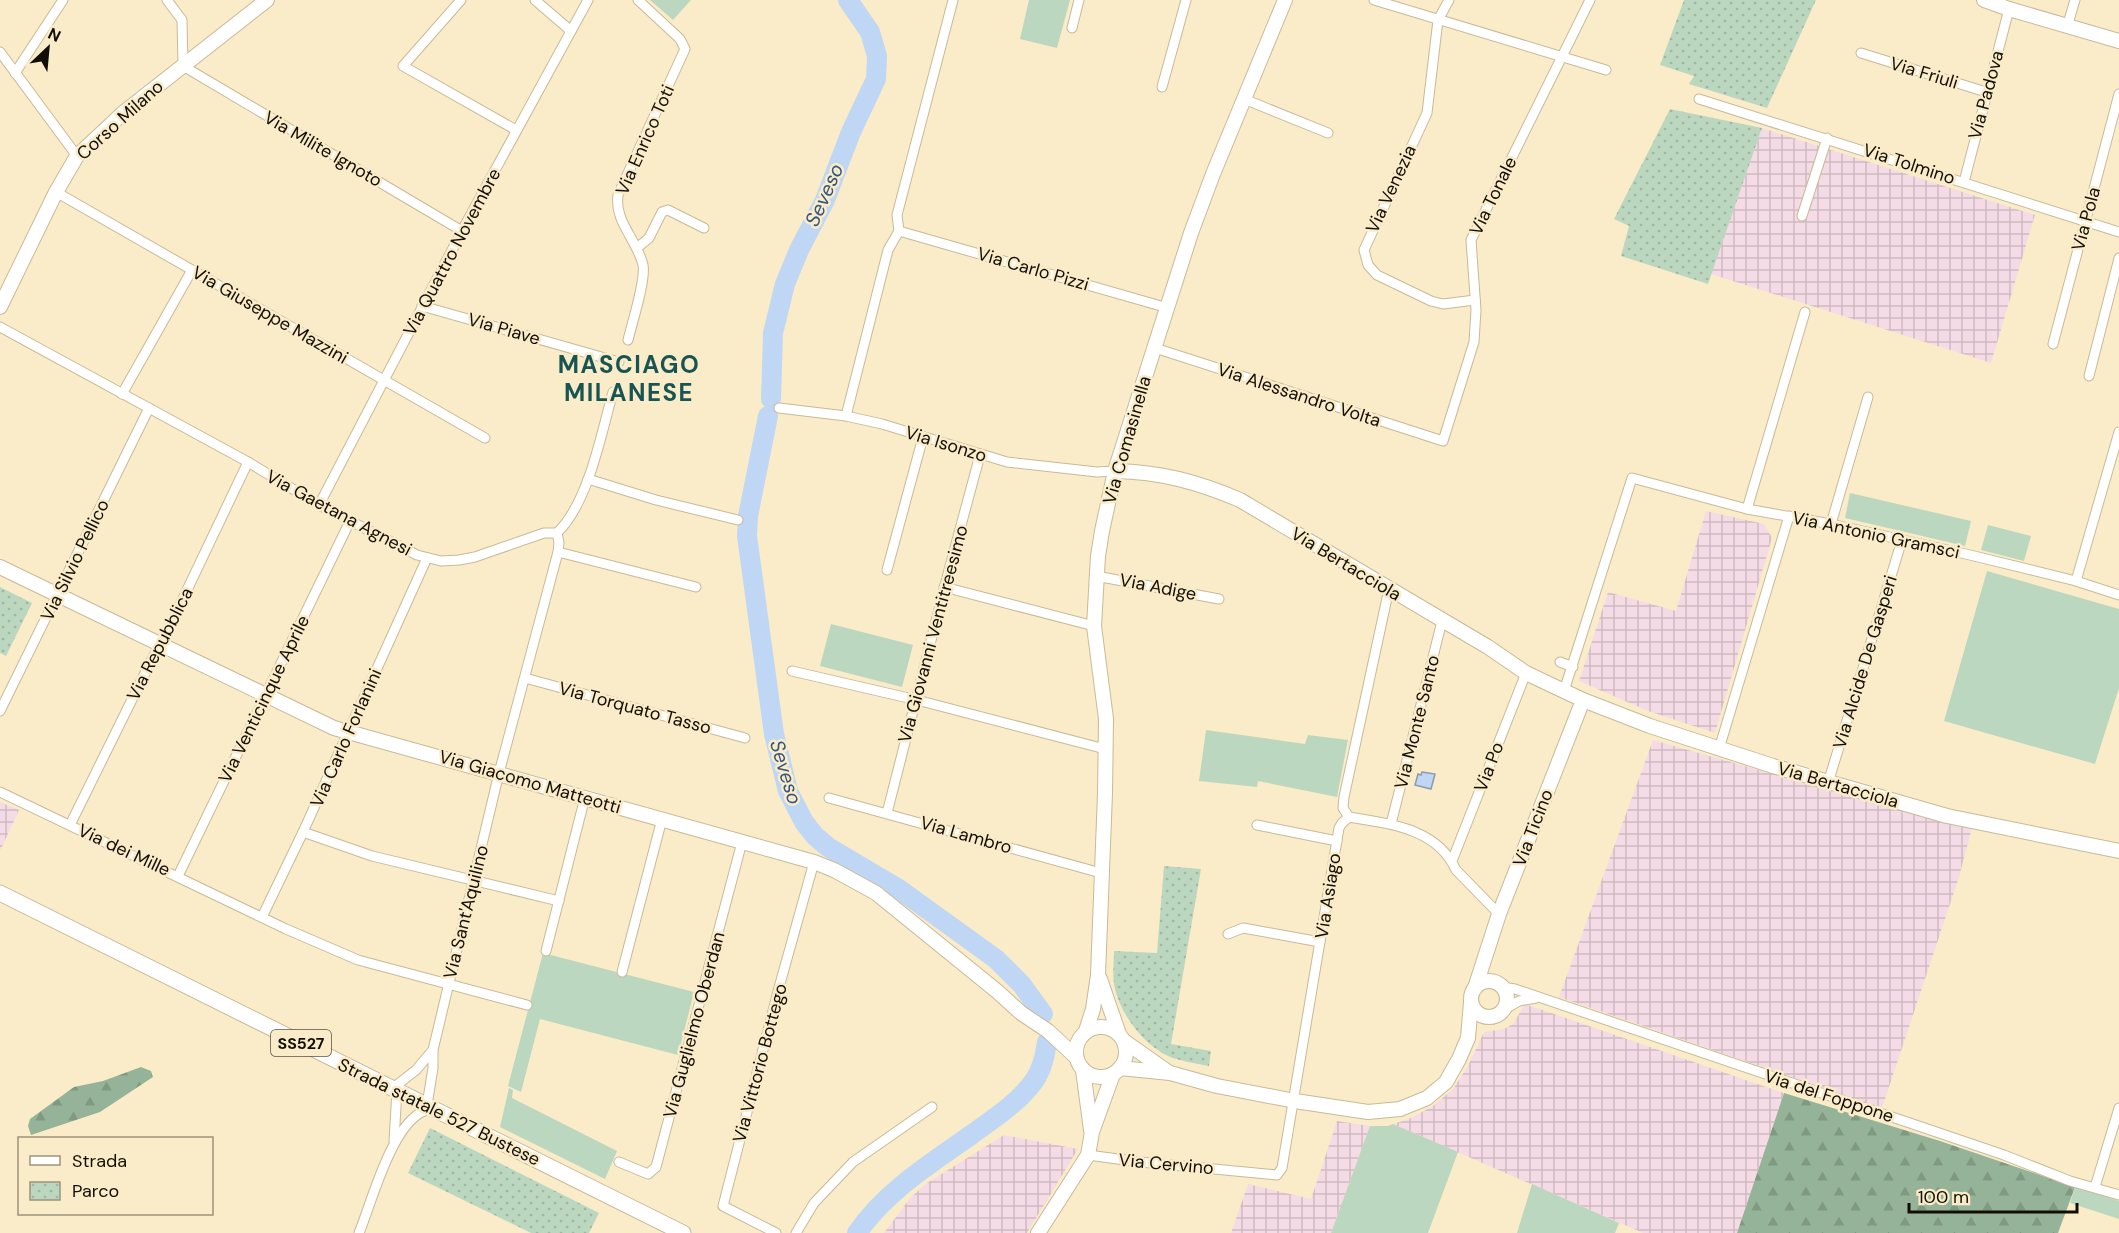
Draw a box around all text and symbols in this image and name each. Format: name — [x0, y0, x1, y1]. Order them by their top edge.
north arrow — [18, 18, 78, 78]
text: N — [45, 23, 64, 47]
street label: Via Padova — [1963, 48, 2009, 142]
street label: Via Friuli — [1887, 51, 1961, 95]
street label: Corso Milano — [71, 75, 169, 165]
street label: Via Enrico Toti — [610, 81, 680, 199]
street label: Via Milite Ignoto — [259, 105, 387, 193]
street label: Via Tolmino — [1860, 138, 1958, 190]
street label: Via Venezia — [1360, 141, 1422, 237]
street label: Via Tonale — [1464, 153, 1522, 239]
water label: Seveso — [799, 159, 849, 231]
street label: Via Quattro Novembre — [398, 164, 506, 340]
street label: Via Pola — [2066, 184, 2106, 254]
street label: Via Carlo Pizzi — [974, 242, 1092, 296]
street label: Via Giuseppe Mazzini — [188, 261, 352, 369]
street label: Via Piave — [465, 307, 543, 351]
district label: MASCIAGO MILANESE — [558, 349, 700, 408]
street label: Via Alessandro Volta — [1214, 357, 1384, 433]
street label: Via Comasinella — [1097, 373, 1157, 507]
street label: Via Isonzo — [902, 420, 990, 468]
street label: Via Gaetana Agnesi — [262, 464, 416, 562]
street label: Via Silvio Pellico — [35, 495, 115, 625]
street label: Via Antonio Gramsci — [1790, 506, 1962, 564]
street label: Via Giovanni Ventitreesimo — [892, 522, 974, 746]
street label: Via Bertacciola — [1286, 522, 1406, 606]
street label: Via Adige — [1117, 568, 1199, 606]
street label: Via Alcide De Gasperi — [1827, 572, 1903, 752]
street label: Via Repubblica — [121, 583, 199, 705]
street label: Via Venticinque Aprile — [213, 611, 315, 787]
street label: Via Monte Santo — [1389, 653, 1445, 791]
street label: Via Carlo Forlanini — [305, 665, 387, 811]
street label: Via Torquato Tasso — [556, 676, 714, 740]
water label: Seveso — [764, 737, 808, 808]
street label: Via Po — [1469, 739, 1509, 795]
street label: Via Giacomo Matteotti — [436, 744, 624, 820]
street label: Via Bertacciola — [1775, 756, 1901, 814]
street label: Via Ticino — [1507, 786, 1559, 870]
street label: Via Lambro — [917, 810, 1015, 860]
street label: Via dei Mille — [74, 818, 174, 882]
street label: Via Sant'Aquilino — [438, 843, 494, 981]
street label: Via Asiago — [1309, 851, 1347, 941]
street label: Via Guglielmo Oberdan — [658, 929, 730, 1121]
street label: Via Vittorio Bottego — [727, 981, 793, 1145]
road number: SS527 — [271, 1030, 331, 1056]
street label: Strada statale 527 Bustese — [334, 1053, 544, 1171]
street label: Via del Foppone — [1761, 1064, 1897, 1128]
legend — [18, 1137, 213, 1215]
street label: Via Cervino — [1117, 1148, 1215, 1180]
text: Strada — [72, 1149, 127, 1173]
scale bar — [1909, 1176, 2077, 1214]
text: Parco — [72, 1179, 119, 1203]
text: 100 m — [1918, 1185, 1969, 1209]

